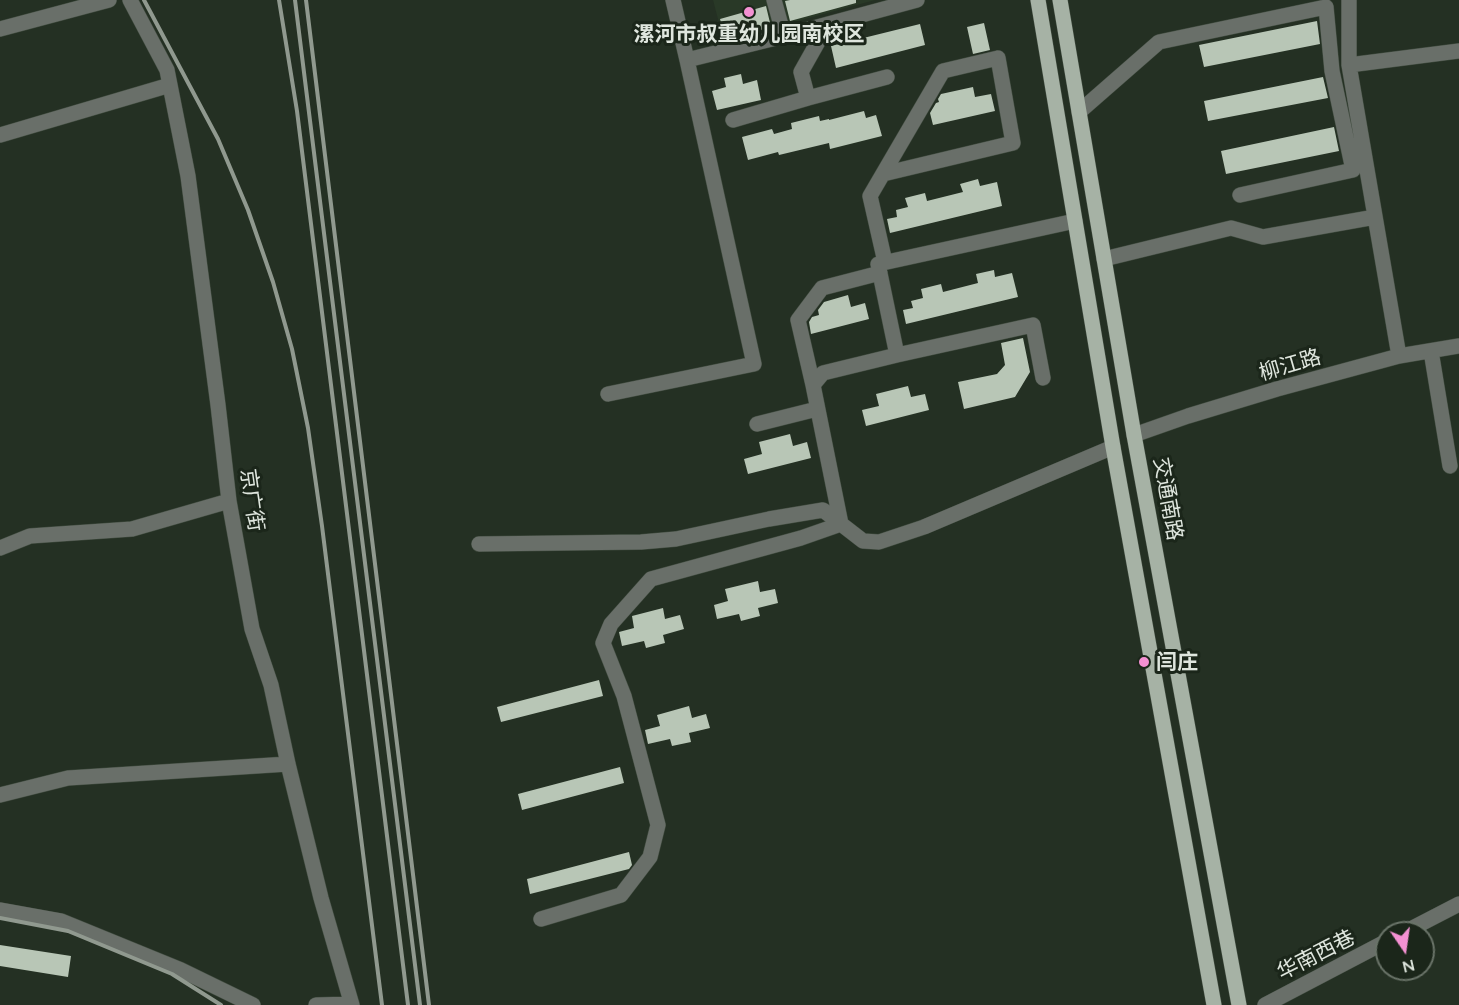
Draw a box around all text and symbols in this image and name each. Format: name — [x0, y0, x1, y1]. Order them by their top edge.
marker: 漯河市叔重幼儿园南校区 — [742, 5, 756, 19]
place label: 漯河市叔重幼儿园南校区 — [634, 21, 864, 47]
street label: 柳江路 — [1256, 344, 1324, 386]
street label: 交通南路 — [1148, 455, 1188, 543]
street label: 京广街 — [235, 467, 269, 533]
place label: 闫庄 — [1156, 649, 1198, 675]
marker: 闫庄 — [1137, 655, 1151, 669]
north arrow — [1375, 921, 1435, 981]
street label: 华南西巷 — [1273, 925, 1359, 985]
text: N — [1401, 956, 1417, 978]

